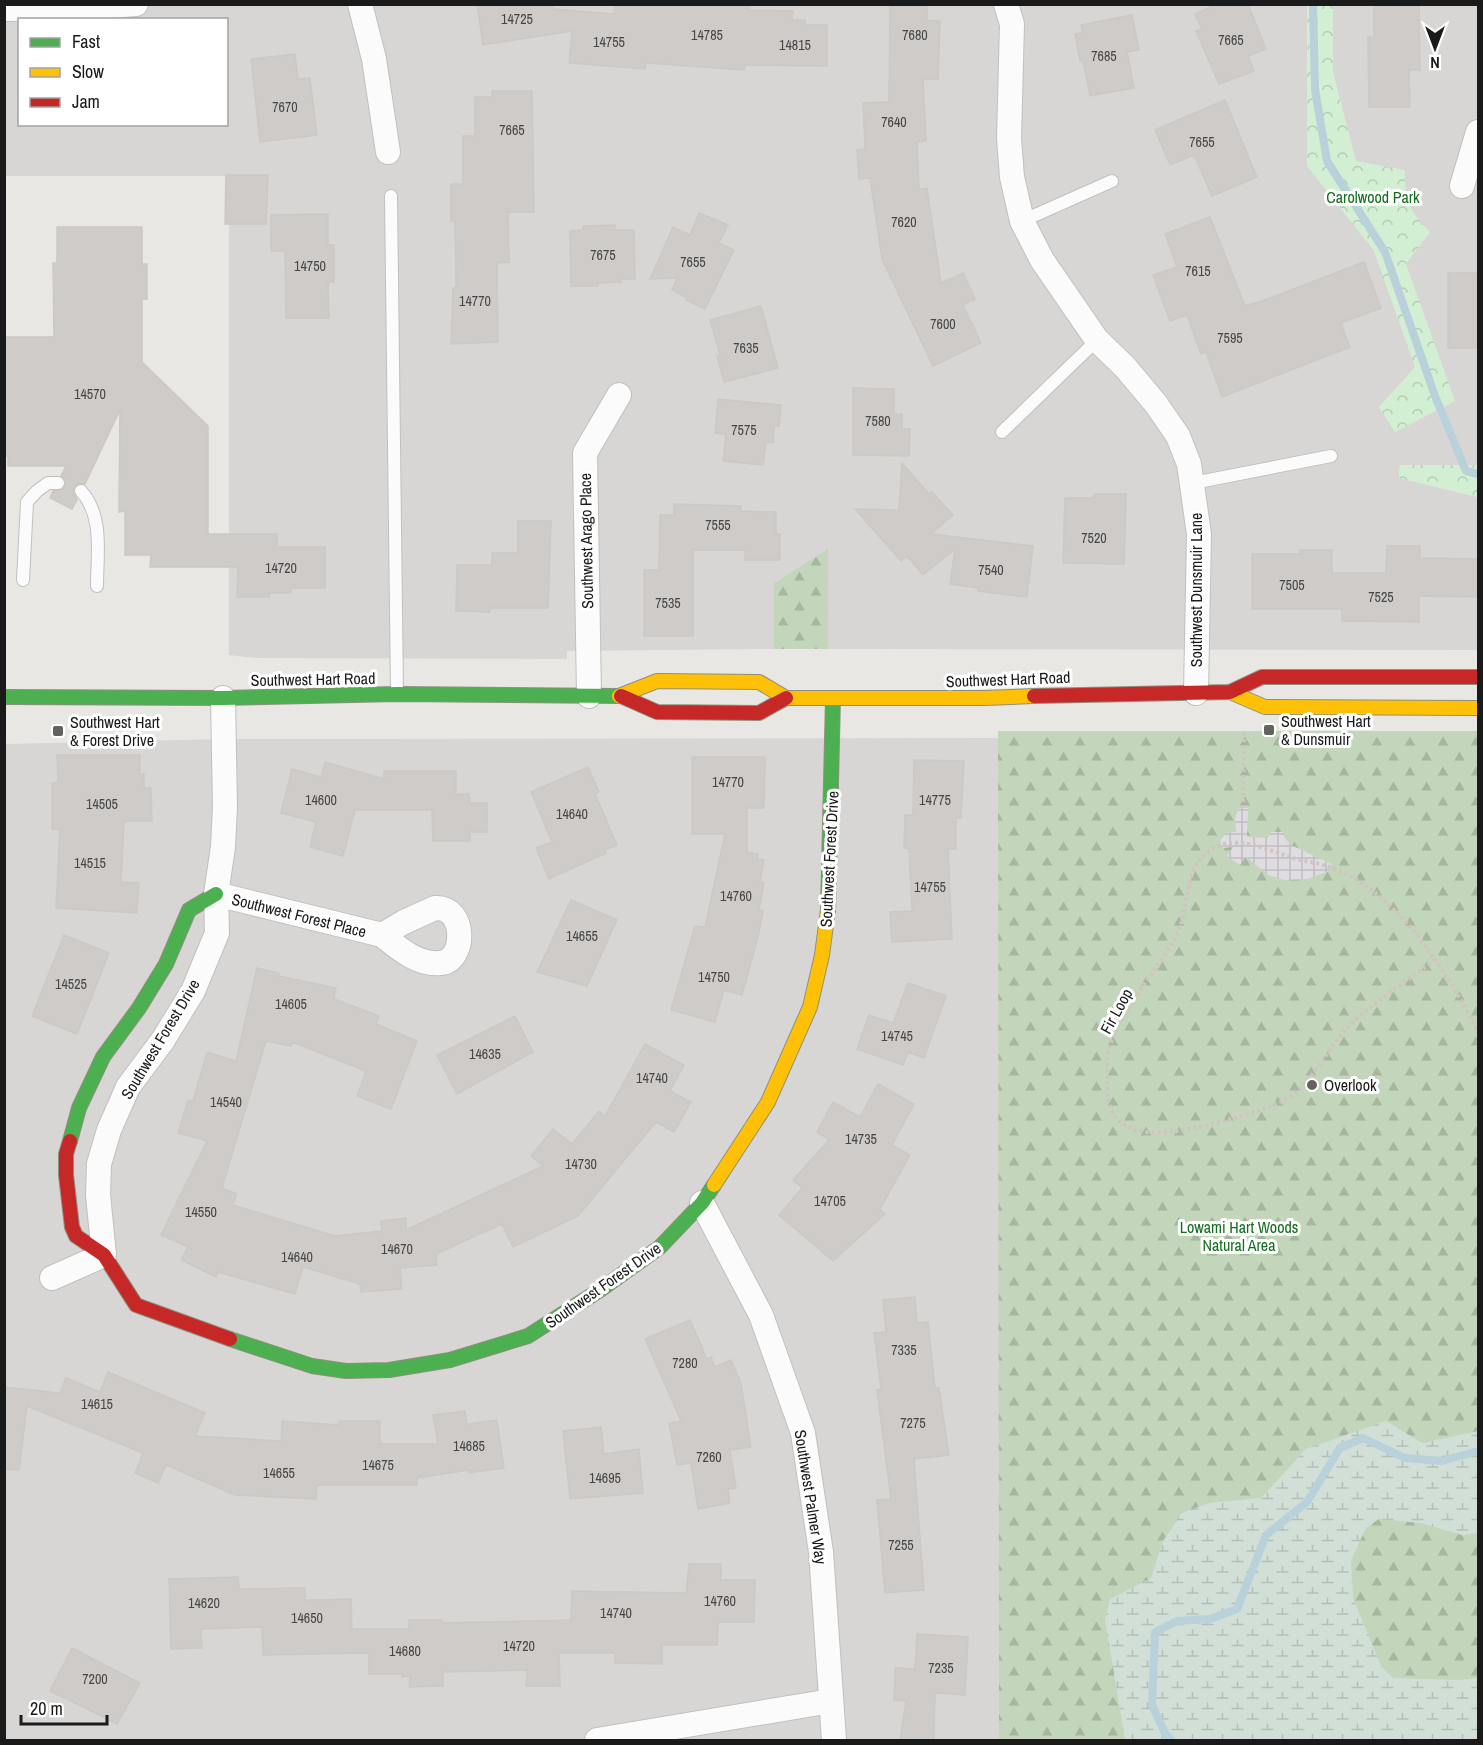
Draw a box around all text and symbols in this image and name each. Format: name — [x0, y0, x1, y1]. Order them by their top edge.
house number: 14725 — [501, 10, 533, 28]
legend — [18, 18, 228, 126]
north arrow — [1405, 18, 1465, 78]
house number: 14785 — [691, 26, 723, 44]
house number: 7680 — [902, 26, 928, 44]
text: Fast — [72, 29, 100, 54]
house number: 7665 — [1218, 31, 1244, 49]
house number: 14755 — [593, 33, 625, 51]
house number: 14815 — [779, 36, 811, 54]
house number: 7685 — [1091, 47, 1117, 65]
text: N — [1430, 52, 1440, 74]
text: Slow — [72, 59, 104, 84]
text: Jam — [72, 89, 100, 114]
house number: 7670 — [272, 98, 298, 116]
house number: 7640 — [881, 113, 907, 131]
house number: 7665 — [499, 121, 525, 139]
house number: 7655 — [1189, 133, 1215, 151]
park label: Carolwood Park — [1326, 186, 1420, 208]
house number: 7620 — [891, 213, 917, 231]
house number: 7675 — [590, 246, 616, 264]
house number: 7655 — [680, 253, 706, 271]
house number: 14750 — [294, 257, 326, 275]
house number: 7615 — [1185, 262, 1211, 280]
house number: 14770 — [459, 292, 491, 310]
house number: 7600 — [930, 315, 956, 333]
house number: 7595 — [1217, 329, 1243, 347]
house number: 7635 — [733, 339, 759, 357]
house number: 14570 — [74, 385, 106, 403]
house number: 7580 — [865, 412, 891, 430]
house number: 7575 — [731, 421, 757, 439]
street label: Southwest Arago Place — [574, 473, 598, 609]
street label: Southwest Dunsmuir Lane — [1185, 513, 1207, 667]
house number: 7555 — [705, 516, 731, 534]
house number: 7520 — [1081, 529, 1107, 547]
house number: 14720 — [265, 559, 297, 577]
house number: 7540 — [978, 561, 1004, 579]
house number: 7505 — [1279, 576, 1305, 594]
house number: 7525 — [1368, 588, 1394, 606]
house number: 7535 — [655, 594, 681, 612]
street label: Southwest Hart Road — [945, 666, 1071, 692]
street label: Southwest Hart Road — [250, 667, 376, 691]
place label: Southwest Hart & Dunsmuir — [1281, 710, 1371, 750]
place label: Southwest Hart & Forest Drive — [70, 711, 160, 751]
marker: Southwest Hart & Dunsmuir — [1262, 723, 1276, 737]
marker: Southwest Hart & Forest Drive — [51, 724, 65, 738]
house number: 14770 — [712, 773, 744, 791]
street label: Southwest Forest Drive — [814, 790, 844, 928]
house number: 14600 — [305, 791, 337, 809]
house number: 14775 — [919, 791, 951, 809]
house number: 14505 — [86, 795, 118, 813]
house number: 14640 — [556, 805, 588, 823]
house number: 14515 — [74, 854, 106, 872]
house number: 14755 — [914, 878, 946, 896]
house number: 14760 — [720, 887, 752, 905]
street label: Southwest Forest Place — [229, 888, 369, 942]
house number: 14655 — [566, 927, 598, 945]
house number: 14750 — [698, 968, 730, 986]
house number: 14525 — [55, 975, 87, 993]
street label: Southwest Forest Drive — [115, 975, 205, 1103]
street label: Fir Loop — [1095, 984, 1137, 1038]
house number: 14605 — [275, 995, 307, 1013]
house number: 14745 — [881, 1027, 913, 1045]
house number: 14635 — [469, 1045, 501, 1063]
house number: 14740 — [636, 1069, 668, 1087]
place label: Overlook — [1324, 1074, 1377, 1096]
marker: Overlook — [1305, 1078, 1319, 1092]
house number: 14540 — [210, 1093, 242, 1111]
house number: 14735 — [845, 1130, 877, 1148]
house number: 14730 — [565, 1155, 597, 1173]
house number: 14705 — [814, 1192, 846, 1210]
house number: 14550 — [185, 1203, 217, 1221]
park label: Lowami Hart Woods Natural Area — [1180, 1216, 1298, 1256]
street label: Southwest Forest Drive — [541, 1237, 665, 1333]
house number: 14670 — [381, 1240, 413, 1258]
house number: 14640 — [281, 1248, 313, 1266]
house number: 7335 — [891, 1341, 917, 1359]
house number: 7280 — [672, 1354, 698, 1372]
house number: 14615 — [81, 1395, 113, 1413]
house number: 7275 — [900, 1414, 926, 1432]
street label: Southwest Palmer Way — [790, 1428, 833, 1566]
house number: 14685 — [453, 1437, 485, 1455]
house number: 7260 — [696, 1448, 722, 1466]
house number: 14675 — [362, 1456, 394, 1474]
house number: 14655 — [263, 1464, 295, 1482]
house number: 14695 — [589, 1469, 621, 1487]
house number: 7255 — [888, 1536, 914, 1554]
house number: 14760 — [704, 1592, 736, 1610]
house number: 14620 — [188, 1594, 220, 1612]
house number: 14740 — [600, 1604, 632, 1622]
house number: 14650 — [291, 1609, 323, 1627]
house number: 14720 — [503, 1637, 535, 1655]
house number: 14680 — [389, 1642, 421, 1660]
house number: 7235 — [928, 1659, 954, 1677]
house number: 7200 — [82, 1670, 108, 1688]
scale bar — [21, 1688, 106, 1726]
text: 20 m — [30, 1696, 63, 1721]

